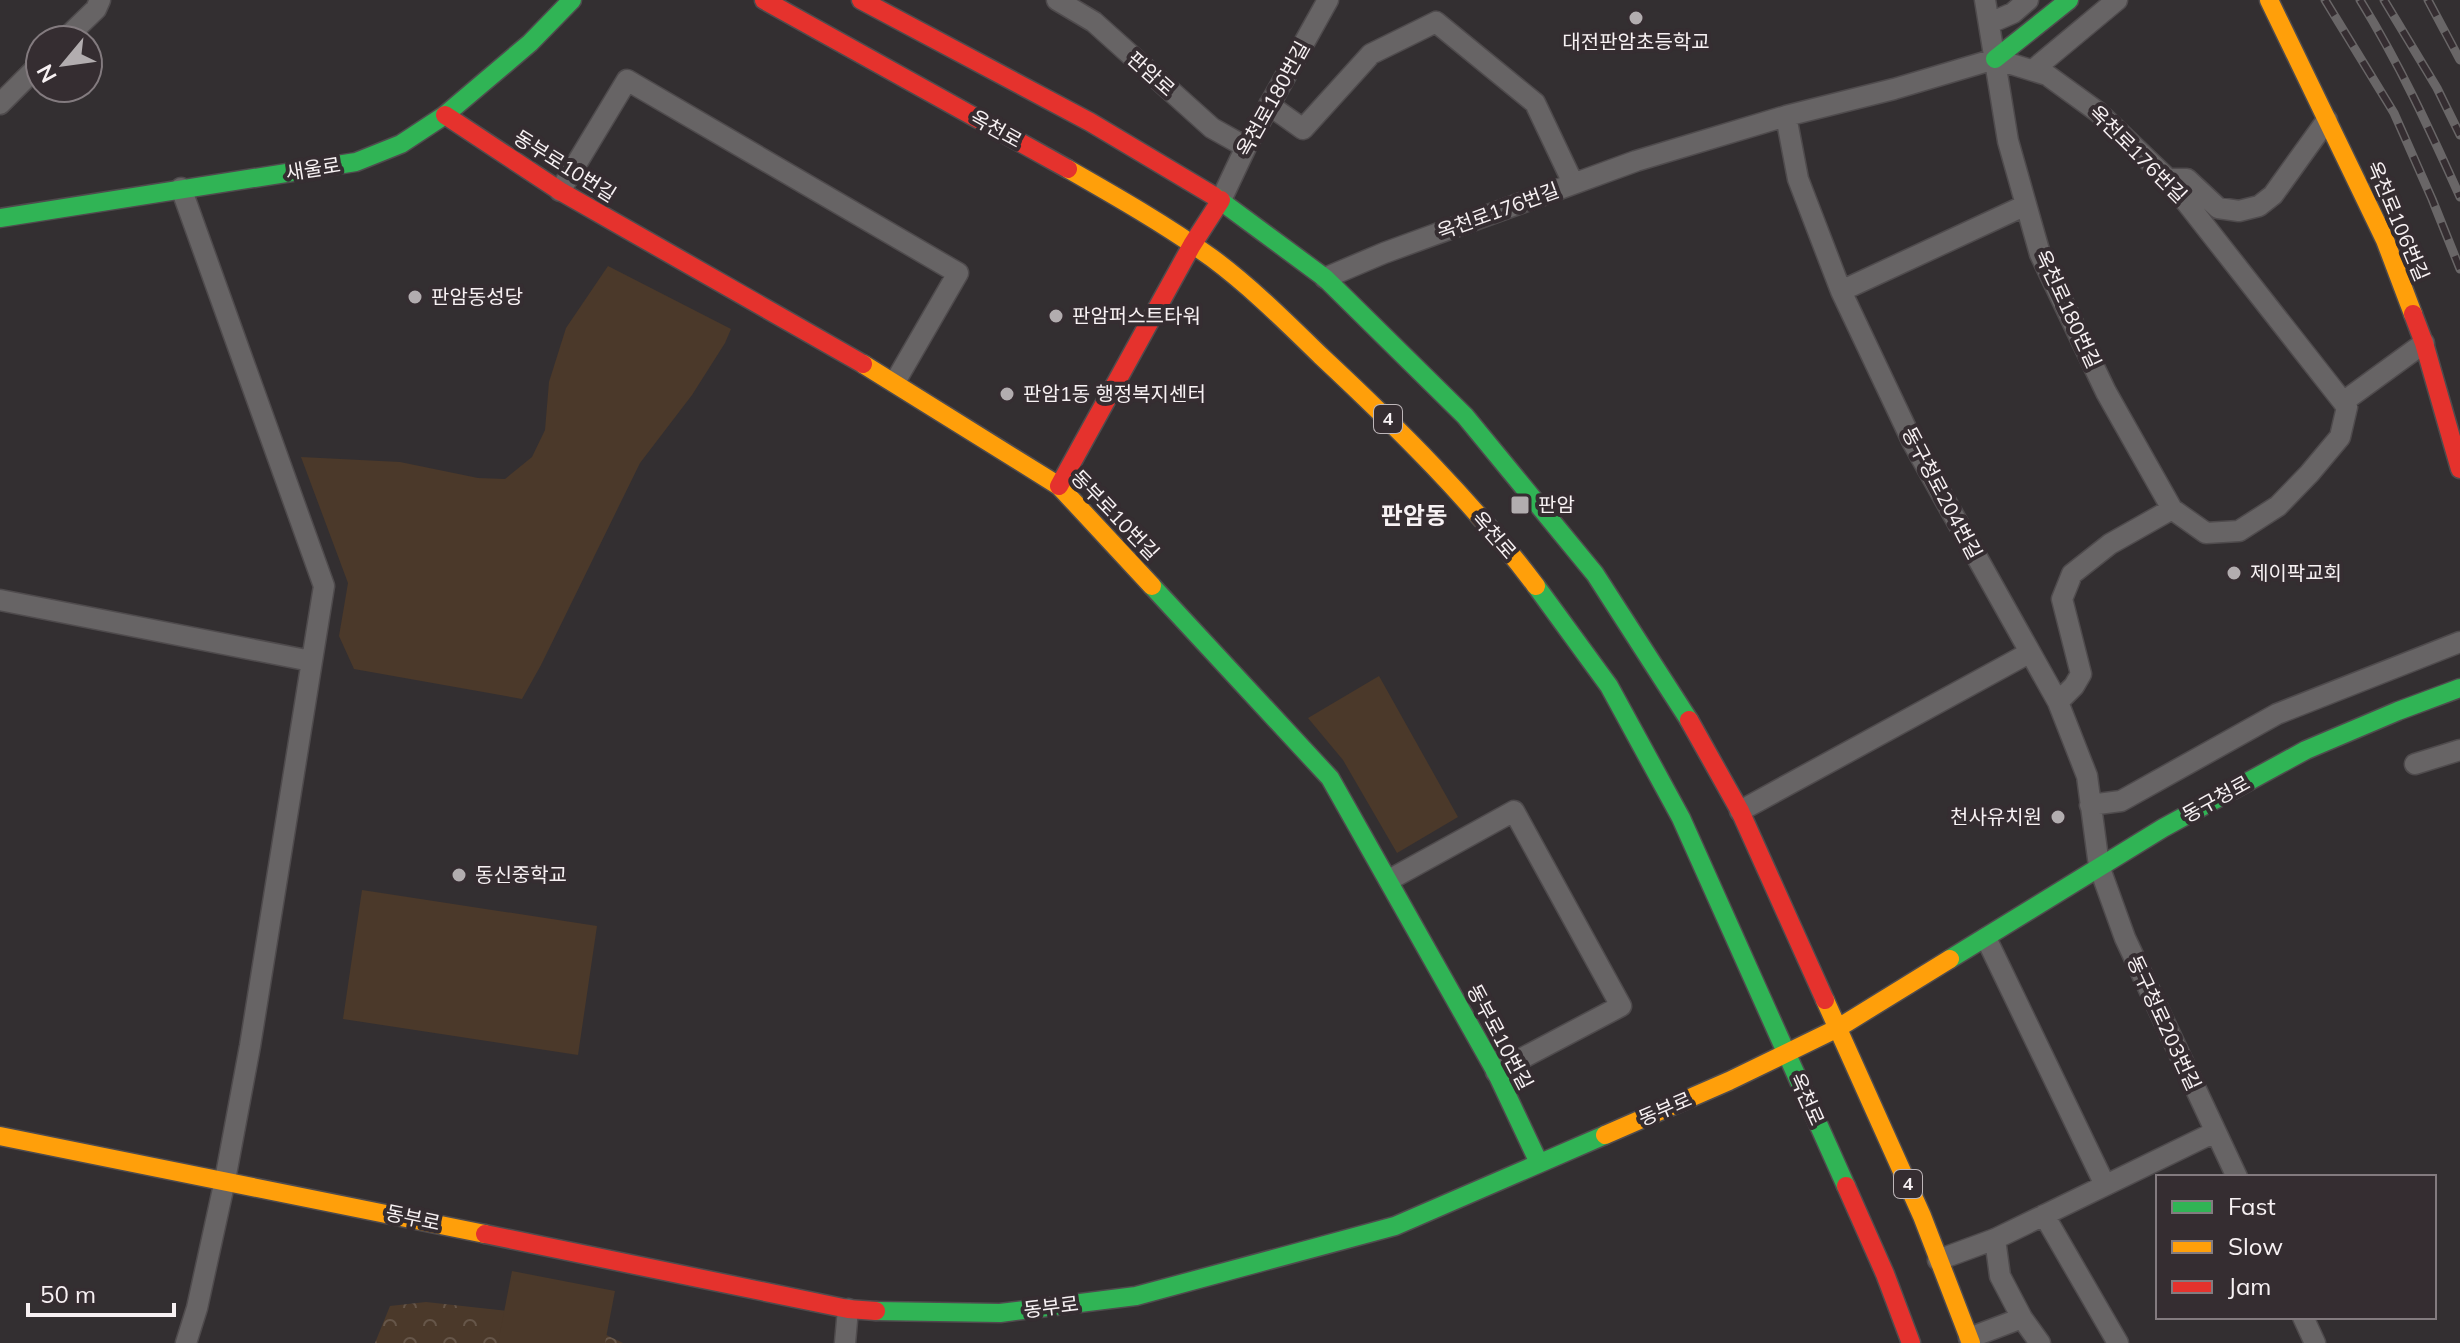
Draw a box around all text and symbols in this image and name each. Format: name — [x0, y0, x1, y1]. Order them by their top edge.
marker: 대전판암초등학교 — [1627, 9, 1645, 27]
north arrow — [24, 24, 104, 104]
place label: 대전판암초등학교 — [1562, 29, 1710, 54]
street label: 옥천로180번길 — [1231, 37, 1315, 161]
street label: 판암로 — [1122, 46, 1180, 101]
text: N — [30, 60, 63, 88]
street label: 옥천로176번길 — [2084, 100, 2192, 208]
street label: 옥천로 — [966, 104, 1026, 153]
street label: 동부로10번길 — [509, 124, 621, 207]
street label: 새울로 — [284, 152, 342, 185]
street label: 옥천로106번길 — [2362, 157, 2435, 285]
street label: 옥천로176번길 — [1433, 177, 1562, 244]
street label: 옥천로180번길 — [2030, 246, 2107, 372]
place label: 판암동성당 — [431, 284, 523, 309]
marker: 판암동성당 — [406, 288, 424, 306]
place label: 판암퍼스트타워 — [1072, 303, 1201, 328]
marker: 판암퍼스트타워 — [1047, 307, 1065, 325]
place label: 판암1동 행정복지센터 — [1023, 381, 1206, 406]
marker: 판암1동 행정복지센터 — [998, 385, 1016, 403]
road number: 4 — [1374, 405, 1402, 433]
street label: 동구청로204번길 — [1897, 422, 1988, 563]
street label: 동부로10번길 — [1066, 464, 1165, 565]
place label: 판암 — [1538, 492, 1575, 517]
marker: 판암 — [1509, 494, 1531, 516]
district label: 판암동 — [1381, 500, 1447, 530]
street label: 옥천로 — [1467, 506, 1522, 564]
place label: 제이팍교회 — [2250, 560, 2342, 585]
marker: 제이팍교회 — [2225, 564, 2243, 582]
street label: 동구청로 — [2178, 770, 2254, 827]
place label: 천사유치원 — [1950, 804, 2042, 829]
marker: 천사유치원 — [2049, 808, 2067, 826]
place label: 동신중학교 — [475, 862, 567, 887]
marker: 동신중학교 — [450, 866, 468, 884]
street label: 동구청로203번길 — [2122, 951, 2207, 1094]
street label: 동부로10번길 — [1462, 980, 1539, 1094]
street label: 옥천로 — [1785, 1068, 1830, 1129]
street label: 동부로 — [1635, 1086, 1695, 1131]
road number: 4 — [1894, 1170, 1922, 1198]
legend — [2156, 1175, 2436, 1319]
text: Fast — [2228, 1191, 2276, 1221]
street label: 동부로 — [384, 1200, 443, 1235]
text: Slow — [2228, 1231, 2283, 1261]
scale bar — [28, 1267, 174, 1317]
text: Jam — [2228, 1271, 2271, 1301]
text: 50 m — [40, 1279, 96, 1309]
street label: 동부로 — [1022, 1291, 1080, 1322]

